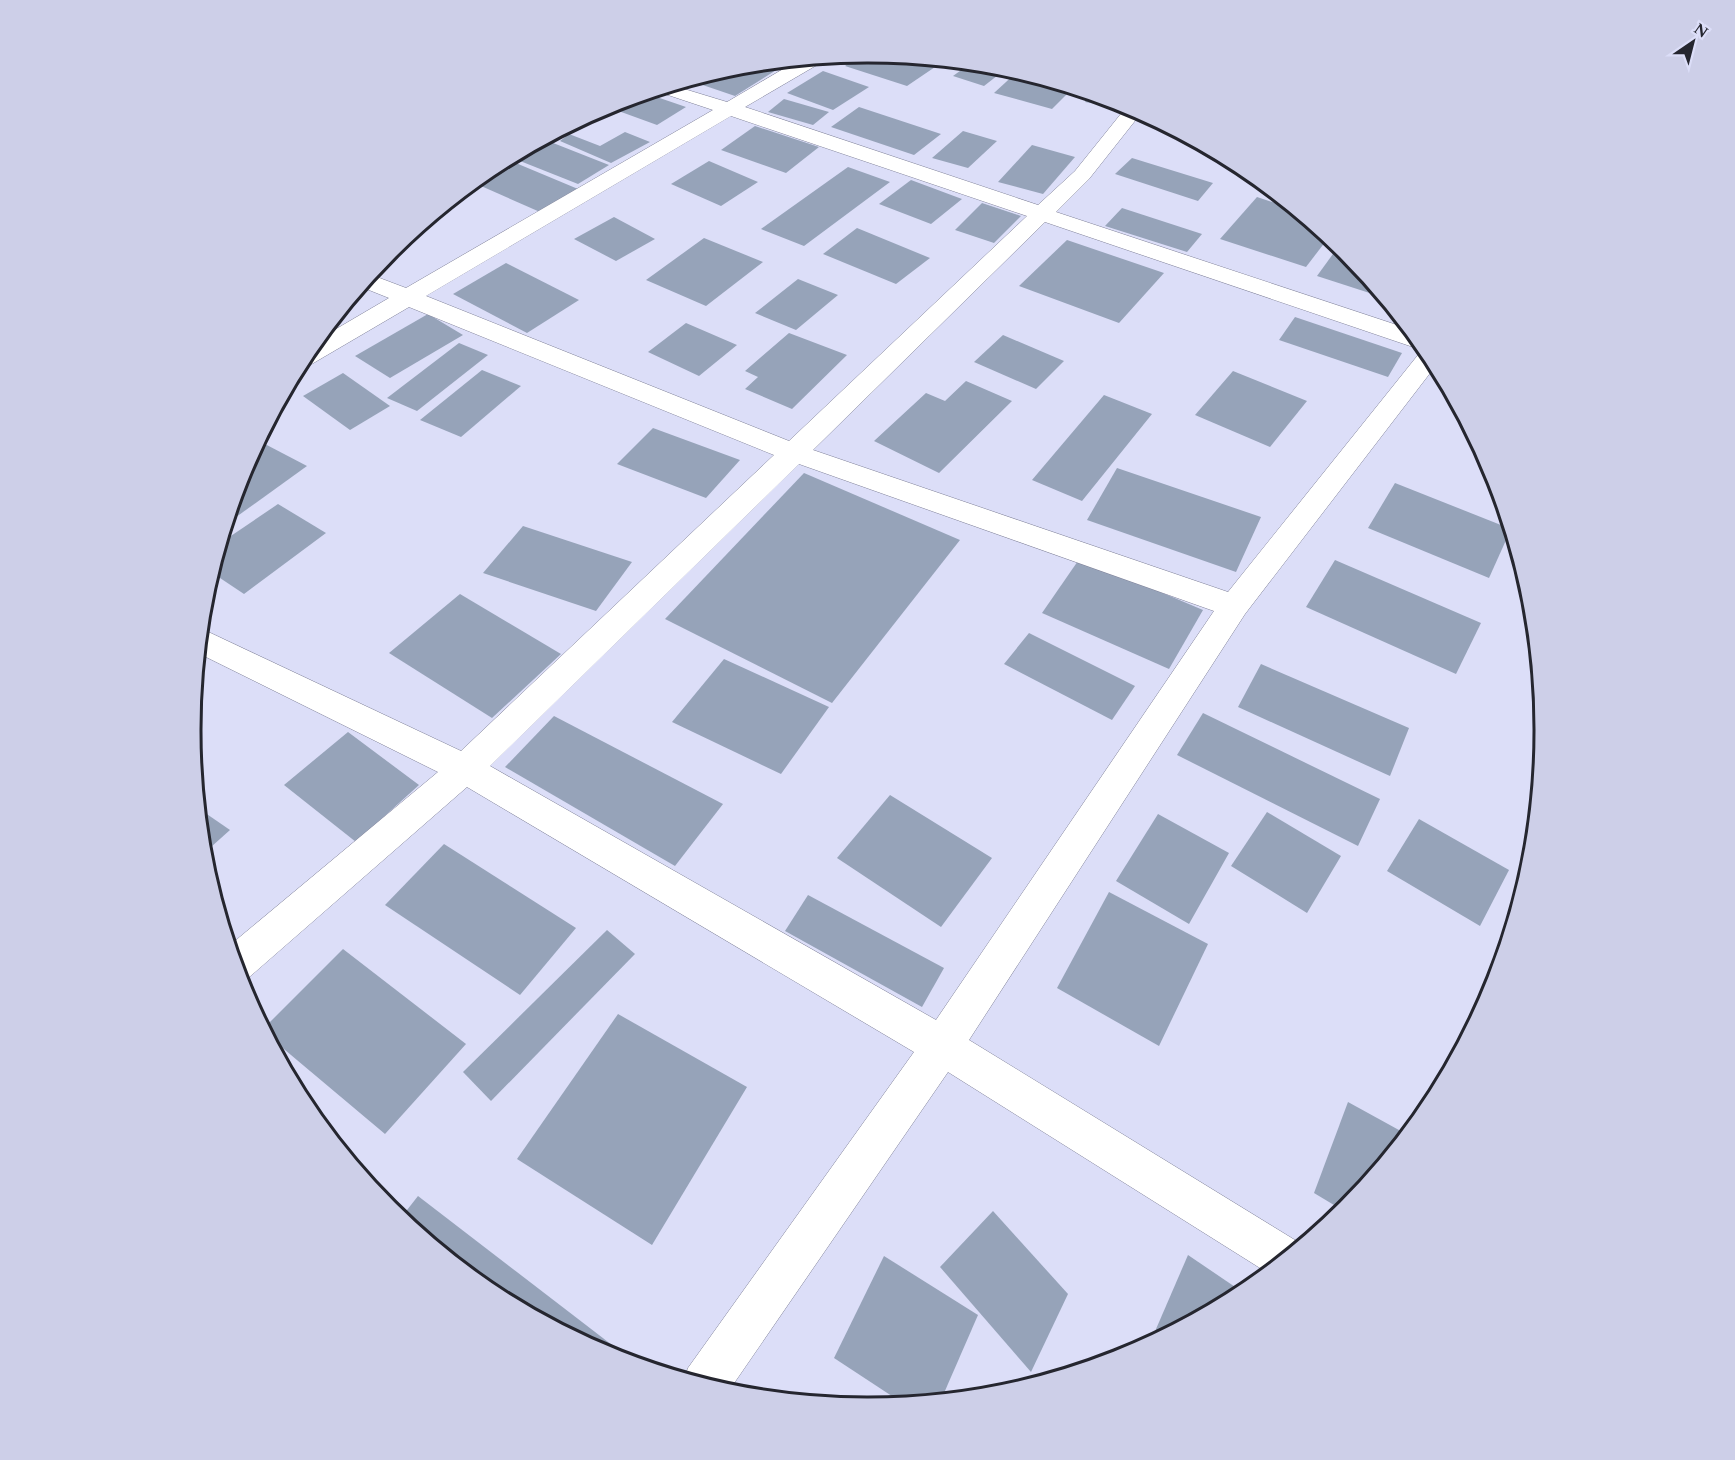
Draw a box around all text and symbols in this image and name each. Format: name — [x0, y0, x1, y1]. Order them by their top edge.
north arrow — [1663, 12, 1723, 72]
text: N — [1689, 17, 1713, 44]

